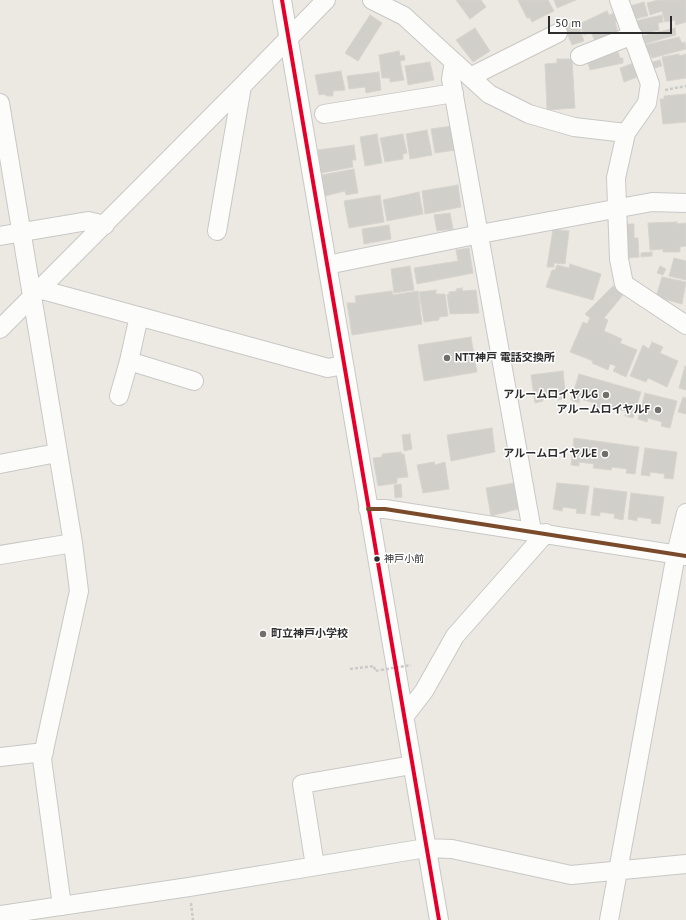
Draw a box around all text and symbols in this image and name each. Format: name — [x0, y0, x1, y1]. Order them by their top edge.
scale bar — [550, 8, 674, 34]
text: 50 m — [555, 15, 581, 30]
place label: NTT神戸 電話交換所 — [455, 351, 555, 365]
marker: NTT神戸 電話交換所 — [442, 353, 452, 363]
place label: アルームロイヤルG — [503, 388, 598, 402]
marker: アルームロイヤルG — [601, 390, 611, 400]
place label: アルームロイヤルF — [556, 403, 650, 417]
marker: アルームロイヤルF — [653, 405, 663, 415]
place label: アルームロイヤルE — [503, 447, 597, 461]
marker: アルームロイヤルE — [600, 449, 610, 459]
place label: 神戸小前 — [384, 553, 424, 565]
marker: 神戸小前 — [372, 554, 382, 564]
place label: 町立神戸小学校 — [271, 627, 348, 641]
marker: 町立神戸小学校 — [258, 629, 268, 639]

